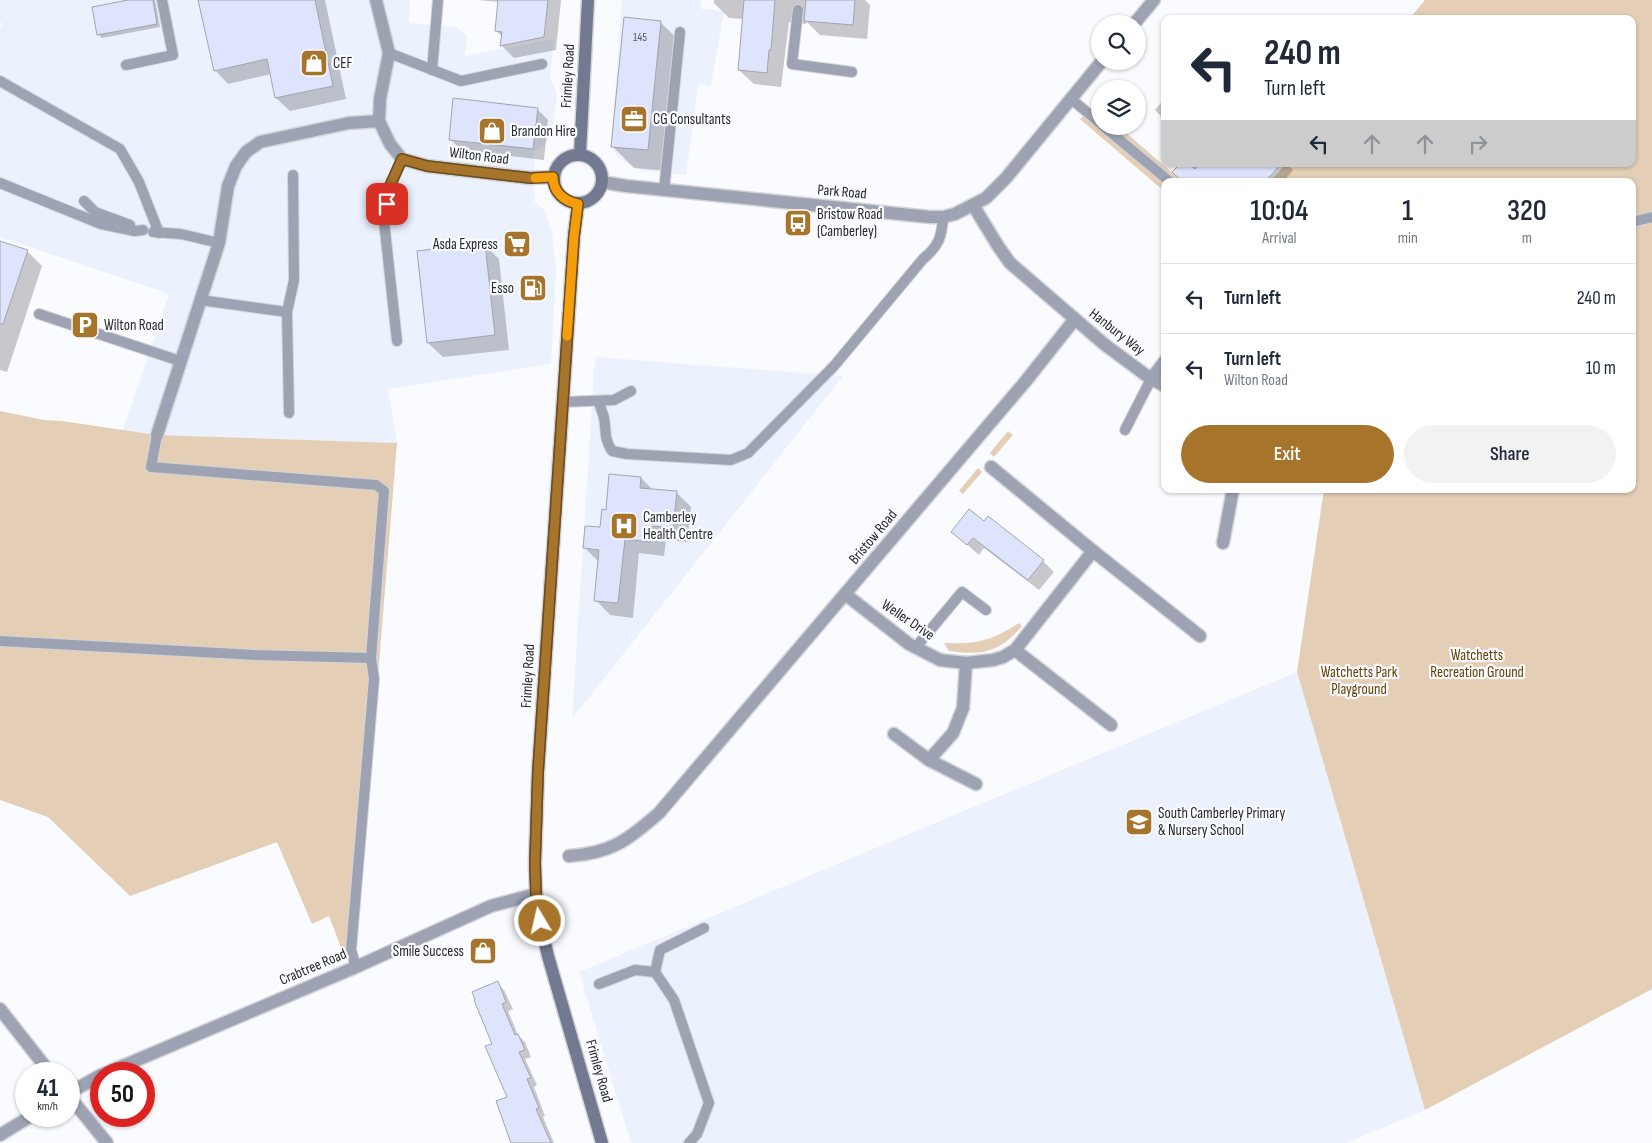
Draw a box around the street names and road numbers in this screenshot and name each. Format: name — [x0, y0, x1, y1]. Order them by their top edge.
street label: Frimley Road — [557, 43, 579, 109]
street label: Wilton Road — [448, 143, 510, 169]
street label: Park Road — [817, 180, 867, 204]
street label: Hanbury Way — [1085, 304, 1149, 360]
street label: Bristow Road — [845, 506, 901, 568]
street label: Weller Drive — [878, 595, 938, 645]
street label: Frimley Road — [517, 643, 539, 709]
street label: Crabtree Road — [276, 944, 350, 990]
street label: Frimley Road — [581, 1037, 617, 1105]

